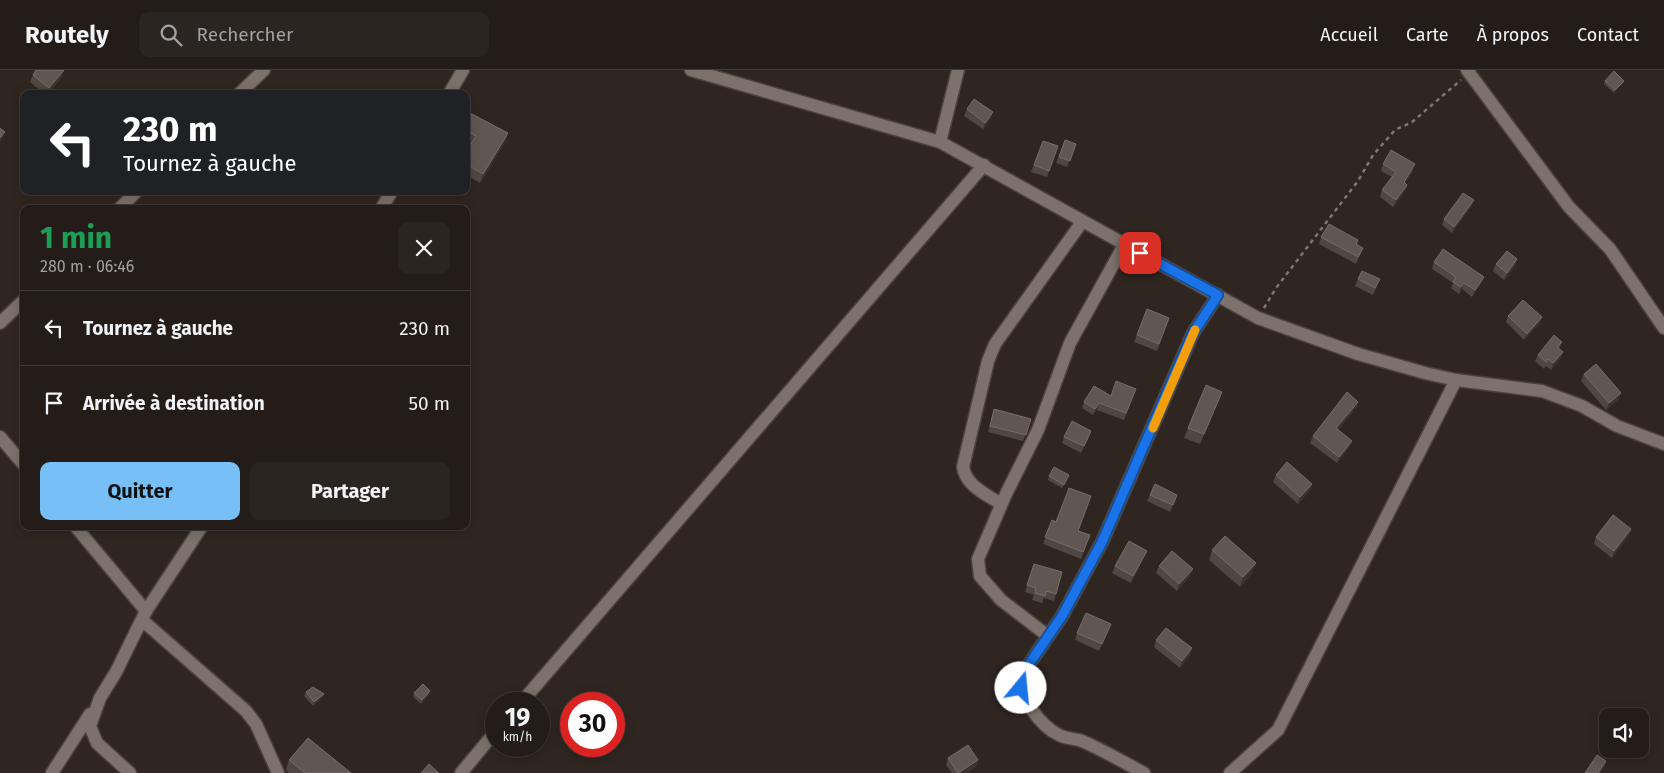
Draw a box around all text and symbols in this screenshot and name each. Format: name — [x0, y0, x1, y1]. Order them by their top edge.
search box — [139, 12, 489, 57]
text: Routely — [25, 21, 109, 49]
icon: search — [157, 21, 185, 49]
text: Rechercher — [197, 23, 293, 46]
text: Accueil — [1320, 24, 1378, 46]
text: Carte — [1406, 24, 1449, 46]
text: À propos — [1477, 24, 1549, 46]
text: Contact — [1577, 24, 1639, 46]
text: 230 m — [123, 108, 217, 150]
icon: left — [40, 110, 105, 175]
text: Tournez à gauche — [123, 150, 296, 177]
text: 1 min — [40, 220, 112, 256]
button: close — [398, 222, 450, 274]
pin — [1119, 232, 1161, 274]
icon: arrive — [1126, 239, 1154, 267]
text: 280 m · 06:46 — [40, 257, 134, 276]
icon: left — [40, 314, 68, 342]
text: Tournez à gauche — [83, 317, 233, 340]
text: 230 m — [399, 317, 450, 340]
icon: arrive — [40, 389, 68, 417]
text: Arrivée à destination — [83, 392, 265, 415]
text: 50 m — [409, 392, 450, 415]
button: Quitter — [40, 462, 240, 520]
button: Partager — [250, 462, 450, 520]
position arrow — [994, 661, 1046, 713]
speed limit sign: 30 — [560, 692, 625, 757]
text: 19 — [505, 703, 530, 733]
map controls — [1599, 708, 1649, 758]
button: sound — [1599, 708, 1649, 758]
text: km/h — [503, 730, 532, 744]

